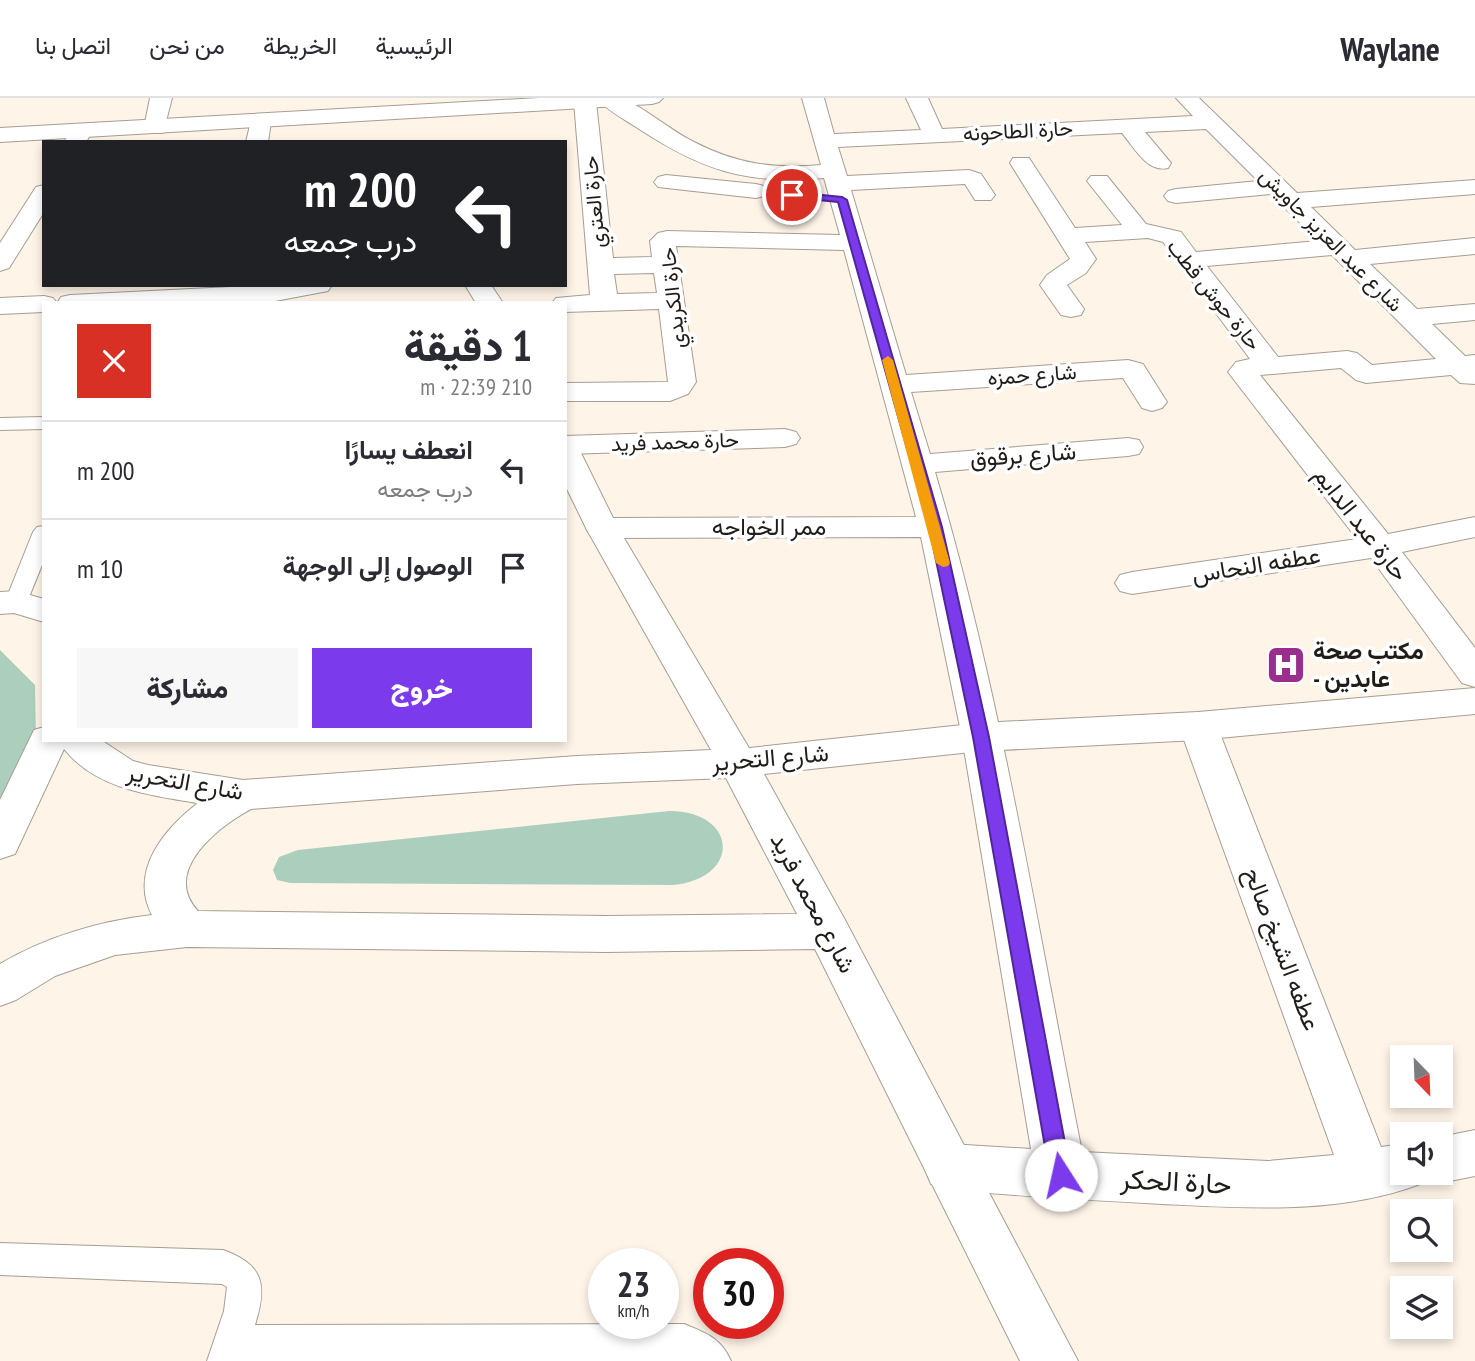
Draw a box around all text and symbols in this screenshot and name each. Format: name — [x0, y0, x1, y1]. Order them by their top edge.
text: Waylane — [1340, 27, 1440, 70]
text: اتصل بنا — [35, 30, 111, 61]
text: من نحن — [149, 30, 225, 61]
text: الخريطة — [263, 30, 337, 61]
text: الرئيسية — [375, 30, 453, 61]
street label: حارة الطاحونه — [962, 114, 1074, 147]
street label: حارة العتري — [576, 154, 615, 249]
text: 200 m — [304, 157, 417, 221]
street label: شارع عبد العزيز جاويش — [1253, 162, 1409, 318]
pin — [762, 165, 822, 225]
icon: left — [441, 168, 532, 259]
icon: arrive — [773, 176, 811, 214]
text: درب جمعه — [284, 219, 417, 261]
street label: حارة حوش قطب — [1161, 234, 1267, 356]
street label: حارة الكريدي — [654, 246, 695, 350]
text: 1 دقيقة — [404, 318, 532, 373]
button: close — [77, 324, 151, 398]
street label: شارع حمزه — [987, 358, 1077, 392]
text: 210 m · 22:39 — [420, 372, 532, 401]
street label: حارة محمد فريد — [611, 426, 739, 457]
text: انعطف يسارًا — [345, 433, 473, 466]
street label: شارع برقوق — [969, 435, 1077, 475]
icon: left — [494, 451, 532, 489]
text: 200 m — [77, 454, 135, 487]
street label: حارة عبد الدايم — [1306, 460, 1416, 588]
text: درب جمعه — [377, 474, 473, 503]
street label: ممر الخواجه — [712, 511, 826, 542]
street label: عطفه النحاس — [1189, 539, 1322, 590]
text: الوصول إلى الوجهة — [283, 549, 473, 582]
icon: arrive — [494, 549, 532, 587]
text: 10 m — [77, 552, 123, 585]
place label: مكتب صحة - عابدين — [1313, 635, 1424, 694]
hospital icon: مكتب صحة - عابدين — [1265, 644, 1307, 686]
button: مشاركة — [77, 648, 298, 728]
button: خروج — [312, 648, 532, 728]
street label: شارع التحرير — [709, 737, 830, 779]
street label: شارع التحرير — [123, 756, 246, 808]
street label: شارع محمد فريد — [763, 827, 863, 979]
street label: عطفه الشيخ صالح — [1235, 863, 1328, 1036]
north arrow — [1390, 1045, 1452, 1108]
map controls — [1390, 1045, 1453, 1339]
button: sound — [1390, 1122, 1453, 1185]
position arrow — [1024, 1138, 1098, 1212]
street label: حارة الحكر — [1119, 1159, 1233, 1202]
button: search — [1390, 1199, 1453, 1262]
speed limit sign: 30 — [693, 1248, 784, 1339]
text: 23 — [617, 1261, 650, 1307]
button: layers — [1390, 1276, 1453, 1339]
text: km/h — [618, 1299, 649, 1322]

